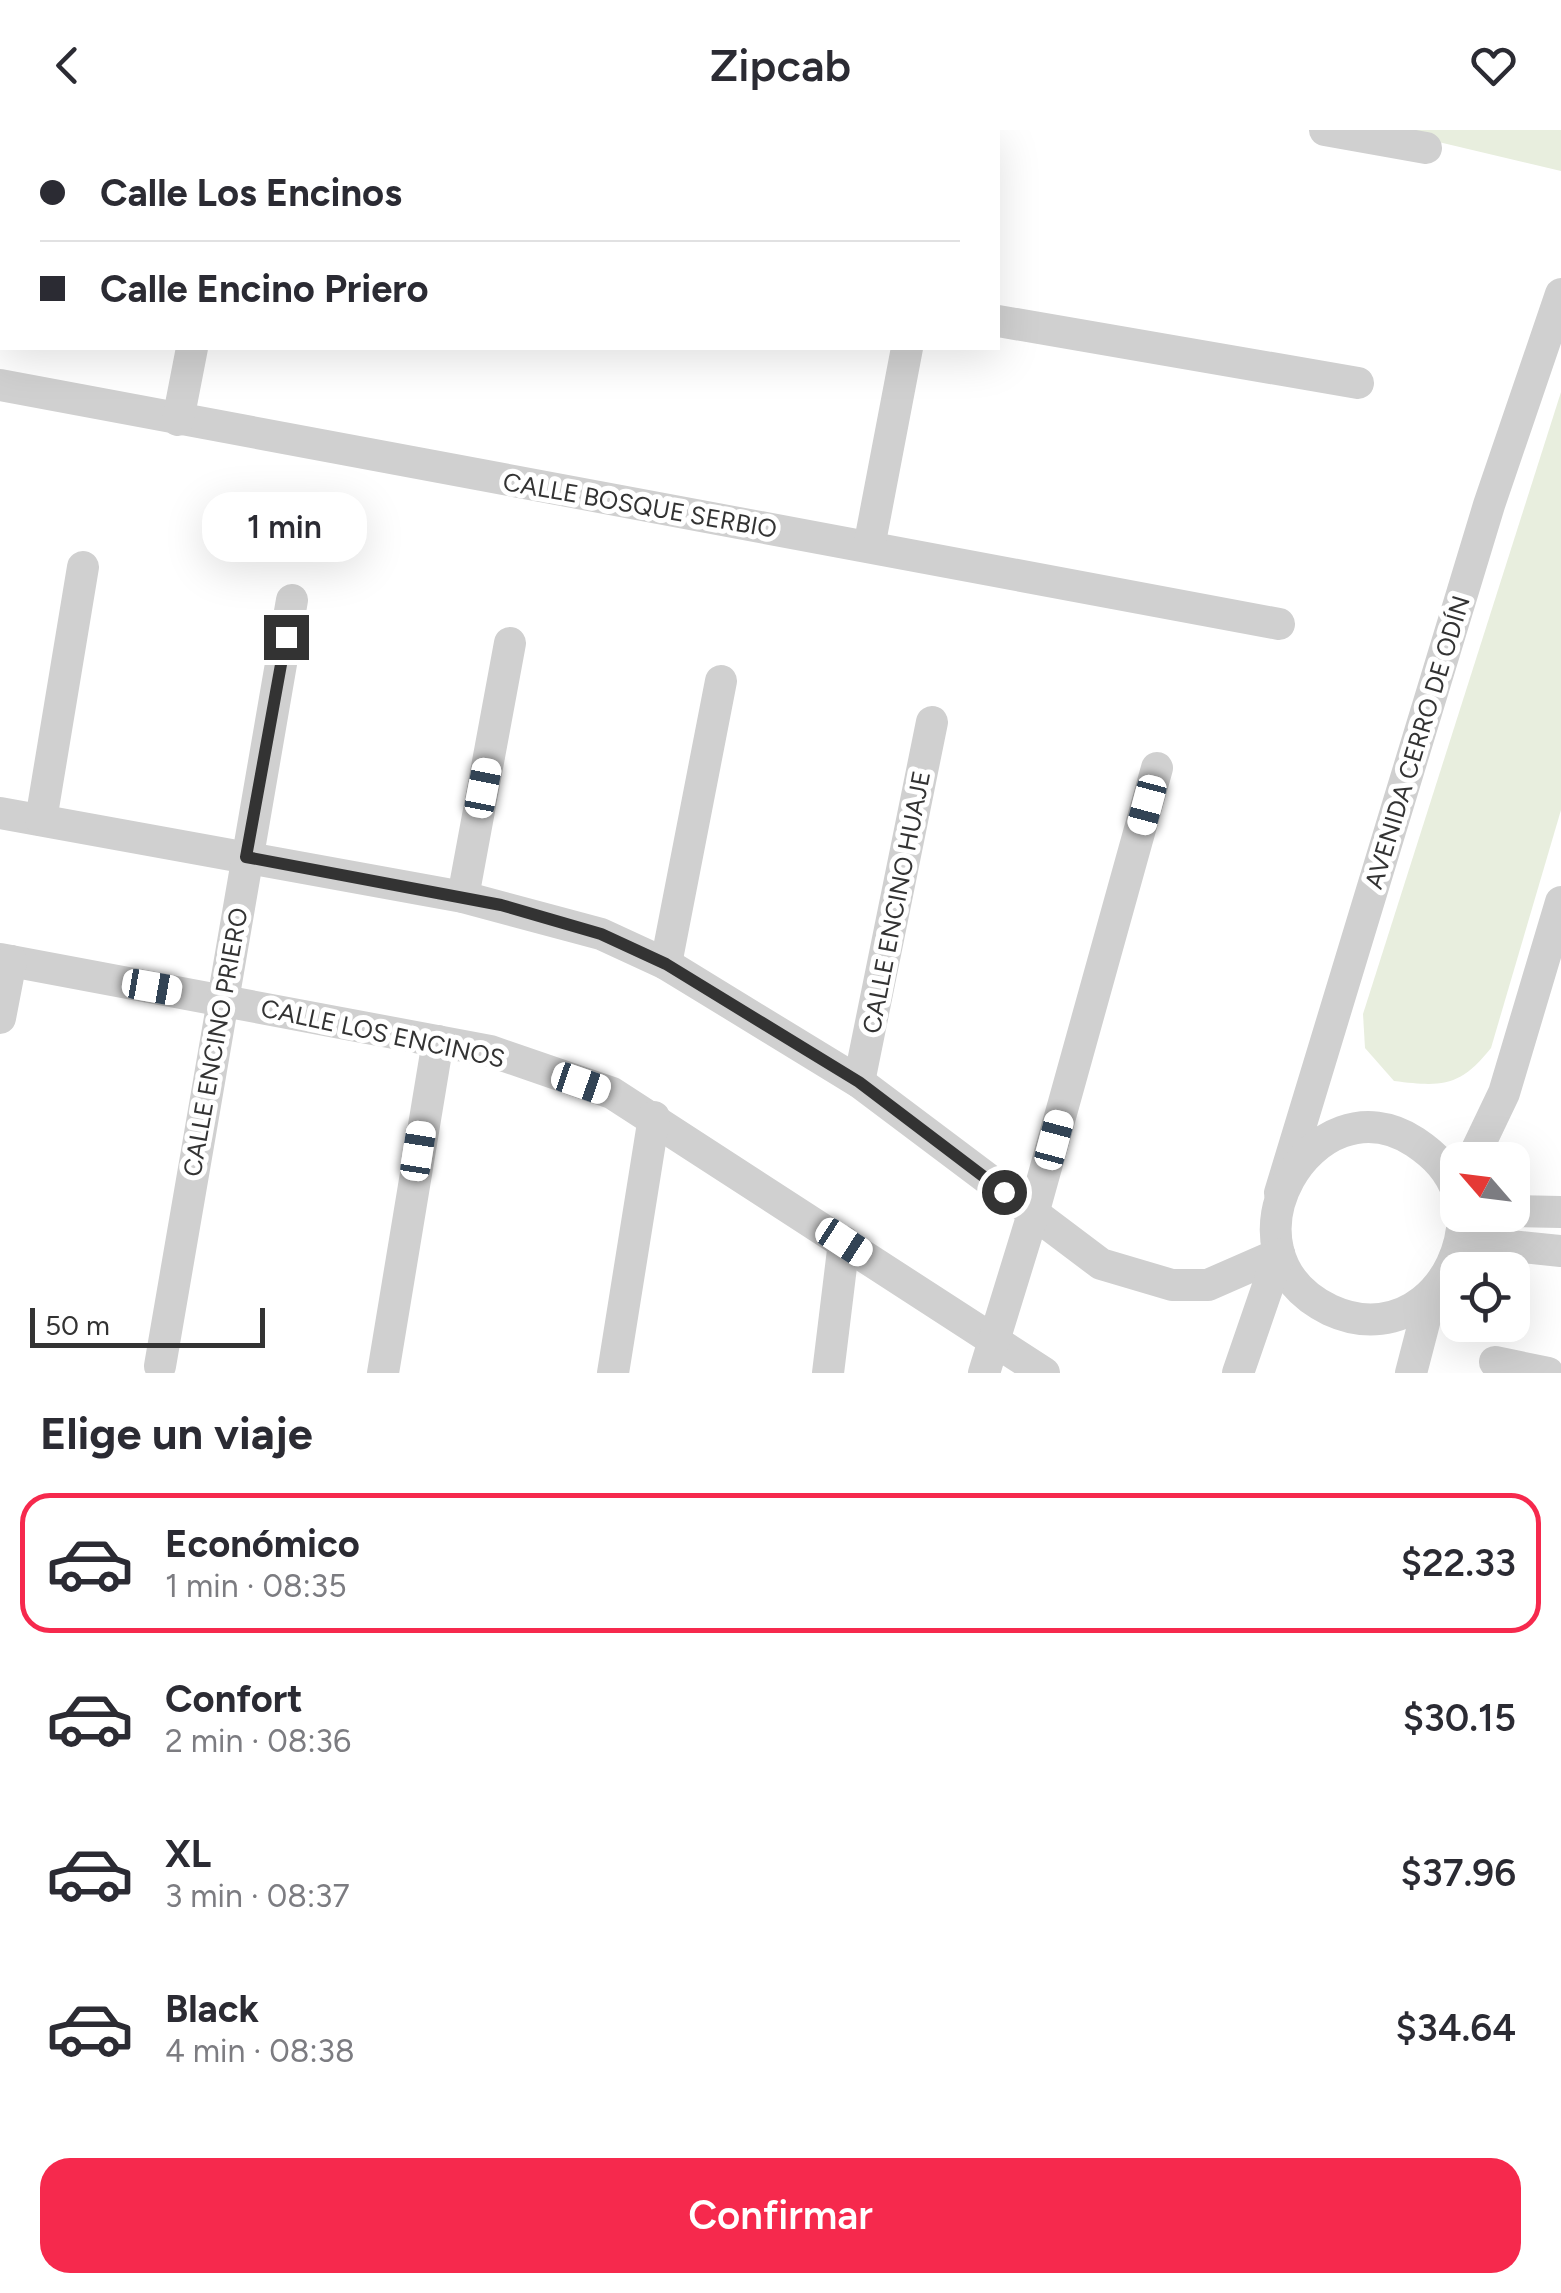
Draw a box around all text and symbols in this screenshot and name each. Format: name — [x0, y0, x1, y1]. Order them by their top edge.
icon: back — [40, 38, 95, 93]
text: Zipcab — [710, 38, 851, 92]
icon: heart — [1466, 38, 1521, 93]
text: Calle Los Encinos — [100, 170, 402, 216]
text: Calle Encino Priero — [100, 266, 429, 312]
street label: CALLE BOSQUE SERBIO — [501, 466, 779, 544]
callout: 1 min — [204, 492, 368, 562]
text: 1 min — [247, 508, 322, 546]
street label: AVENIDA CERRO DE ODÍN — [1358, 592, 1476, 892]
route end — [264, 615, 309, 660]
car — [463, 756, 503, 820]
street label: CALLE ENCINO HUAJE — [856, 768, 936, 1036]
car — [1125, 772, 1169, 838]
street label: CALLE ENCINO PRIERO — [177, 905, 253, 1179]
car — [120, 967, 184, 1007]
street label: CALLE LOS ENCINOS — [258, 992, 508, 1074]
car — [548, 1059, 614, 1107]
car — [1032, 1107, 1076, 1173]
car — [398, 1119, 438, 1183]
north arrow — [1440, 1142, 1530, 1232]
map controls — [1440, 1142, 1530, 1342]
route start — [982, 1170, 1027, 1215]
car — [811, 1213, 877, 1271]
button: locate — [1440, 1252, 1530, 1342]
scale bar — [30, 1303, 265, 1348]
text: 50 m — [45, 1308, 110, 1342]
text: Elige un viaje — [40, 1406, 313, 1460]
icon: car — [45, 1518, 135, 1608]
text: Económico — [165, 1521, 360, 1567]
text: $22.33 — [1401, 1540, 1516, 1586]
text: 1 min · 08:35 — [165, 1567, 347, 1605]
icon: car — [45, 1673, 135, 1763]
text: Confort — [165, 1676, 302, 1722]
text: $30.15 — [1403, 1695, 1516, 1741]
text: 2 min · 08:36 — [165, 1722, 351, 1760]
icon: car — [45, 1828, 135, 1918]
text: XL — [165, 1831, 211, 1877]
text: $37.96 — [1401, 1850, 1516, 1896]
text: 3 min · 08:37 — [165, 1877, 350, 1915]
icon: car — [45, 1983, 135, 2073]
text: Black — [165, 1986, 259, 2032]
text: $34.64 — [1396, 2005, 1516, 2051]
text: 4 min · 08:38 — [165, 2032, 355, 2070]
button: Confirmar — [40, 2158, 1521, 2273]

